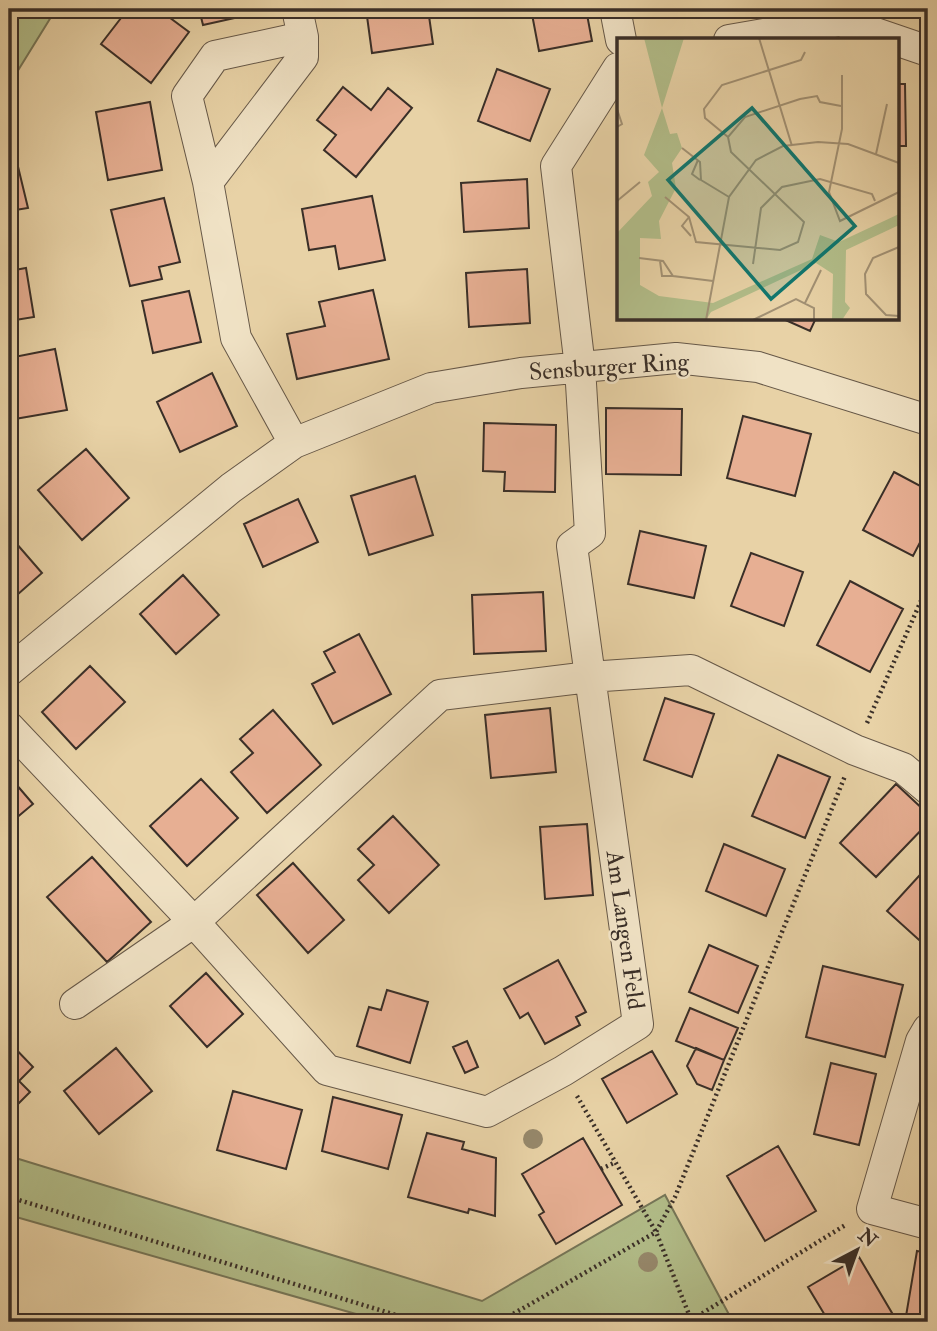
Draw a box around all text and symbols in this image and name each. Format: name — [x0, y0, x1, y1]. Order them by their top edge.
inset map — [617, 38, 898, 320]
street label: Sensburger Ring — [528, 346, 691, 388]
street label: Am Langen Feld — [598, 848, 652, 1012]
north arrow — [822, 1216, 892, 1286]
text: N — [852, 1223, 883, 1253]

